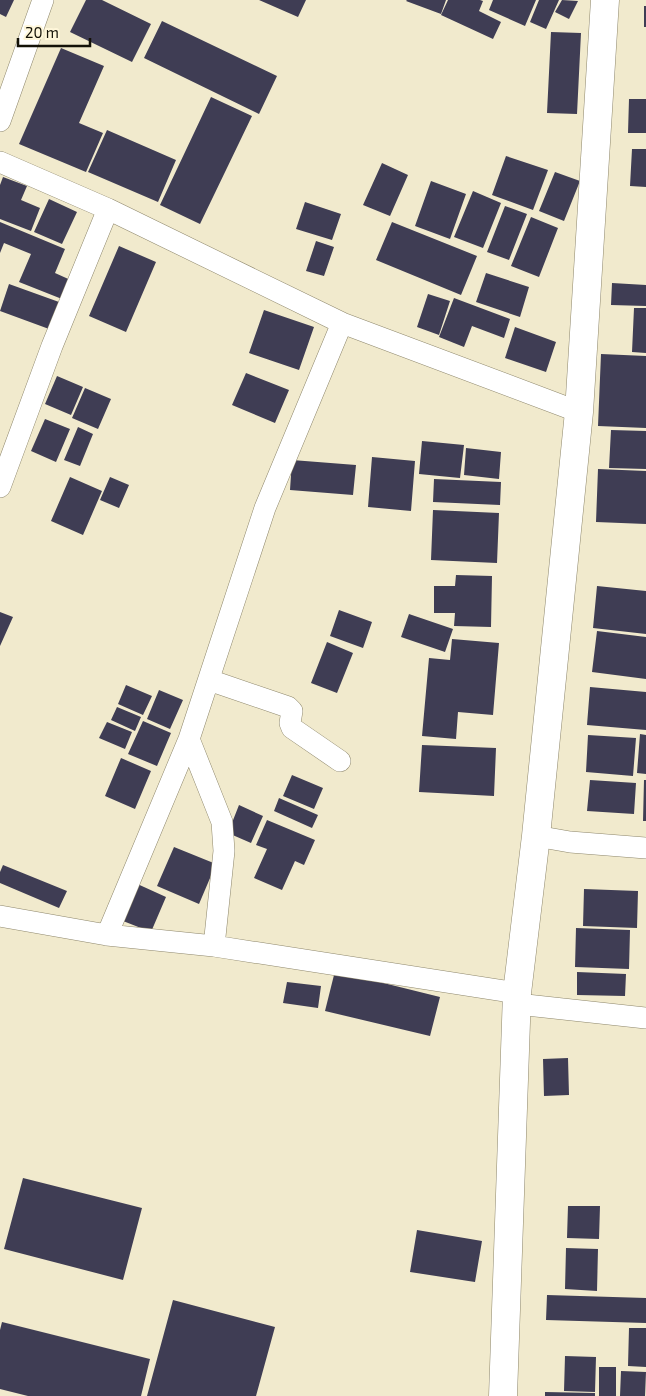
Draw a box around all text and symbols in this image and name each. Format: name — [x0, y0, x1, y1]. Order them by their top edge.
scale bar — [18, 15, 90, 47]
text: 20 m — [25, 23, 59, 41]

